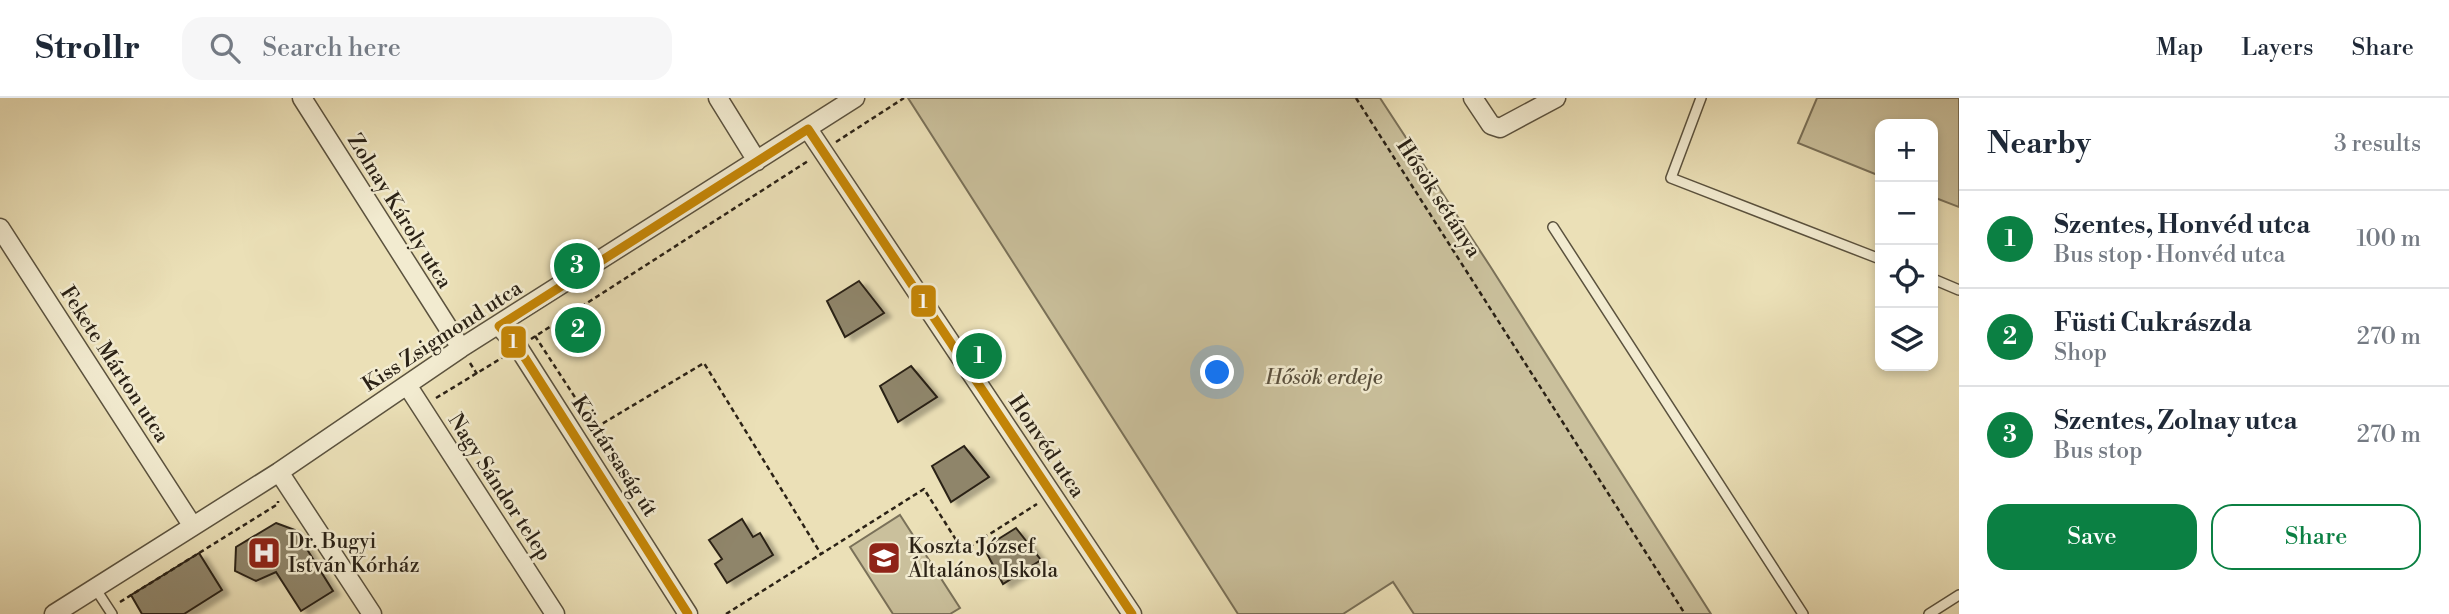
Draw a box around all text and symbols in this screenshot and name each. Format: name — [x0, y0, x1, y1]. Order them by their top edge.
search box — [182, 17, 672, 80]
text: Strollr — [35, 28, 140, 69]
icon: search — [206, 29, 244, 67]
text: Search here — [262, 32, 401, 64]
text: Map — [2156, 33, 2203, 63]
text: Layers — [2241, 33, 2313, 63]
text: Share — [2351, 33, 2414, 63]
map controls — [1875, 119, 1938, 371]
button: + — [1875, 119, 1938, 182]
text: Nearby — [1987, 125, 2091, 163]
street label: Zolnay Károly utca — [341, 129, 457, 294]
text: 3 results — [2334, 130, 2421, 158]
street label: Hősök sétánya — [1390, 134, 1486, 263]
button: − — [1875, 182, 1938, 245]
text: Szentes, Honvéd utca — [2054, 209, 2310, 241]
text: 1 — [2004, 225, 2016, 253]
text: 100 m — [2356, 225, 2421, 253]
pin: 3 — [554, 240, 600, 292]
text: Bus stop · Honvéd utca — [2054, 241, 2285, 269]
button: locate — [1875, 245, 1938, 308]
street label: Kiss Zsigmond utca — [358, 275, 528, 398]
street label: Fekete Márton utca — [54, 281, 175, 448]
line badge: 1 — [910, 284, 937, 318]
text: 1 — [918, 290, 928, 314]
pin: 2 — [555, 304, 601, 356]
text: Füsti Cukrászda — [2054, 307, 2252, 339]
button: layers — [1875, 308, 1938, 371]
text: 2 — [2003, 323, 2017, 351]
text: 270 m — [2357, 323, 2421, 351]
line badge: 1 — [500, 325, 527, 359]
text: 1 — [508, 330, 518, 354]
pin: 1 — [956, 330, 1002, 382]
text: Shop — [2054, 339, 2107, 367]
your location — [1200, 355, 1234, 389]
park label: Hősök erdeje — [1264, 365, 1383, 391]
street label: Honvéd utca — [1002, 390, 1090, 503]
street label: Köztársaság út — [565, 391, 663, 522]
text: Szentes, Zolnay utca — [2054, 405, 2298, 437]
street label: Nagy Sándor telep — [442, 409, 556, 566]
text: 3 — [2003, 421, 2017, 449]
text: 270 m — [2357, 421, 2421, 449]
text: Bus stop — [2054, 437, 2142, 465]
button: Save — [1987, 504, 2197, 570]
button: Share — [2211, 504, 2421, 570]
place label: Dr. Bugyi István Kórház — [288, 529, 420, 579]
hospital icon: Dr. Bugyi István Kórház — [245, 534, 283, 572]
place label: Koszta József Általános Iskola — [907, 534, 1059, 584]
school or university icon: Koszta József Általános Iskola — [865, 539, 903, 577]

